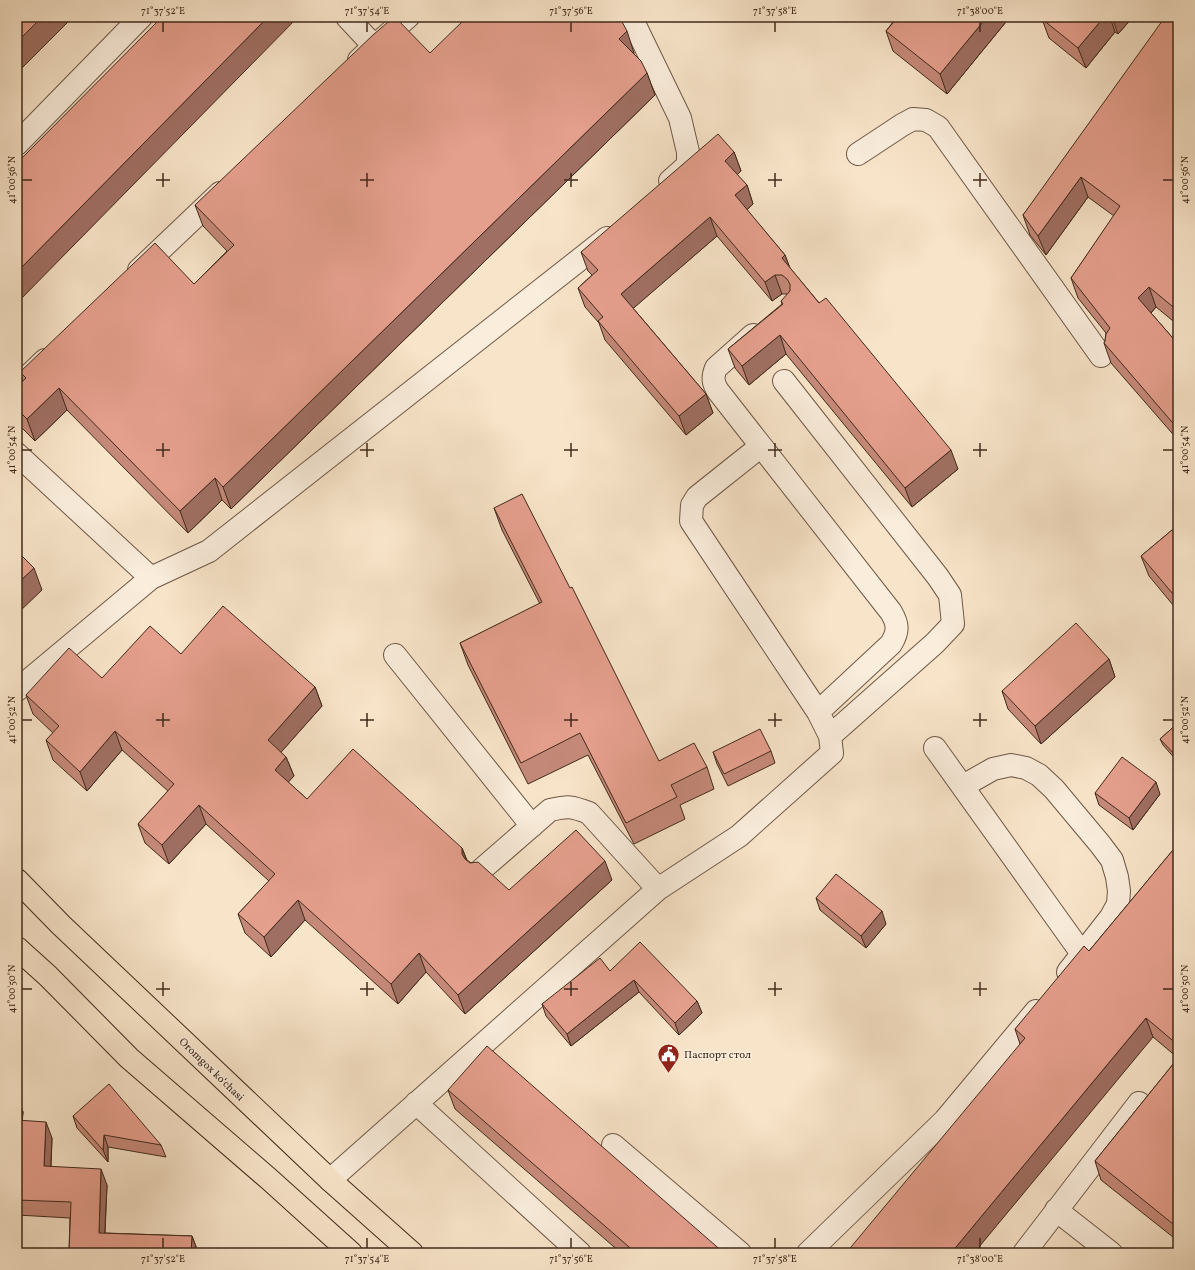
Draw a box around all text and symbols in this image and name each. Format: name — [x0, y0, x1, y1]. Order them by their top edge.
text: 71°37'52"E — [141, 4, 185, 18]
text: 71°37'54"E — [345, 4, 389, 18]
text: 71°37'56"E — [549, 4, 593, 18]
text: 71°37'58"E — [753, 4, 797, 18]
text: 71°38'00"E — [957, 4, 1003, 18]
text: 41°00'56"N — [5, 155, 19, 204]
text: 41°00'56"N — [1178, 155, 1192, 204]
text: 41°00'54"N — [5, 425, 19, 474]
text: 41°00'54"N — [1178, 425, 1192, 474]
text: 41°00'52"N — [5, 695, 19, 744]
text: 41°00'52"N — [1178, 695, 1192, 744]
text: 41°00'50"N — [5, 964, 19, 1013]
text: 41°00'50"N — [1178, 964, 1192, 1013]
street label: Oromgox ko‘chasi — [175, 1035, 247, 1105]
public building icon: Паспорт стол — [655, 1041, 681, 1074]
place label: Паспорт стол — [684, 1048, 751, 1063]
text: 71°37'52"E — [141, 1252, 185, 1266]
text: 71°37'54"E — [345, 1252, 389, 1266]
text: 71°37'56"E — [549, 1252, 593, 1266]
text: 71°37'58"E — [753, 1252, 797, 1266]
text: 71°38'00"E — [957, 1252, 1003, 1266]

